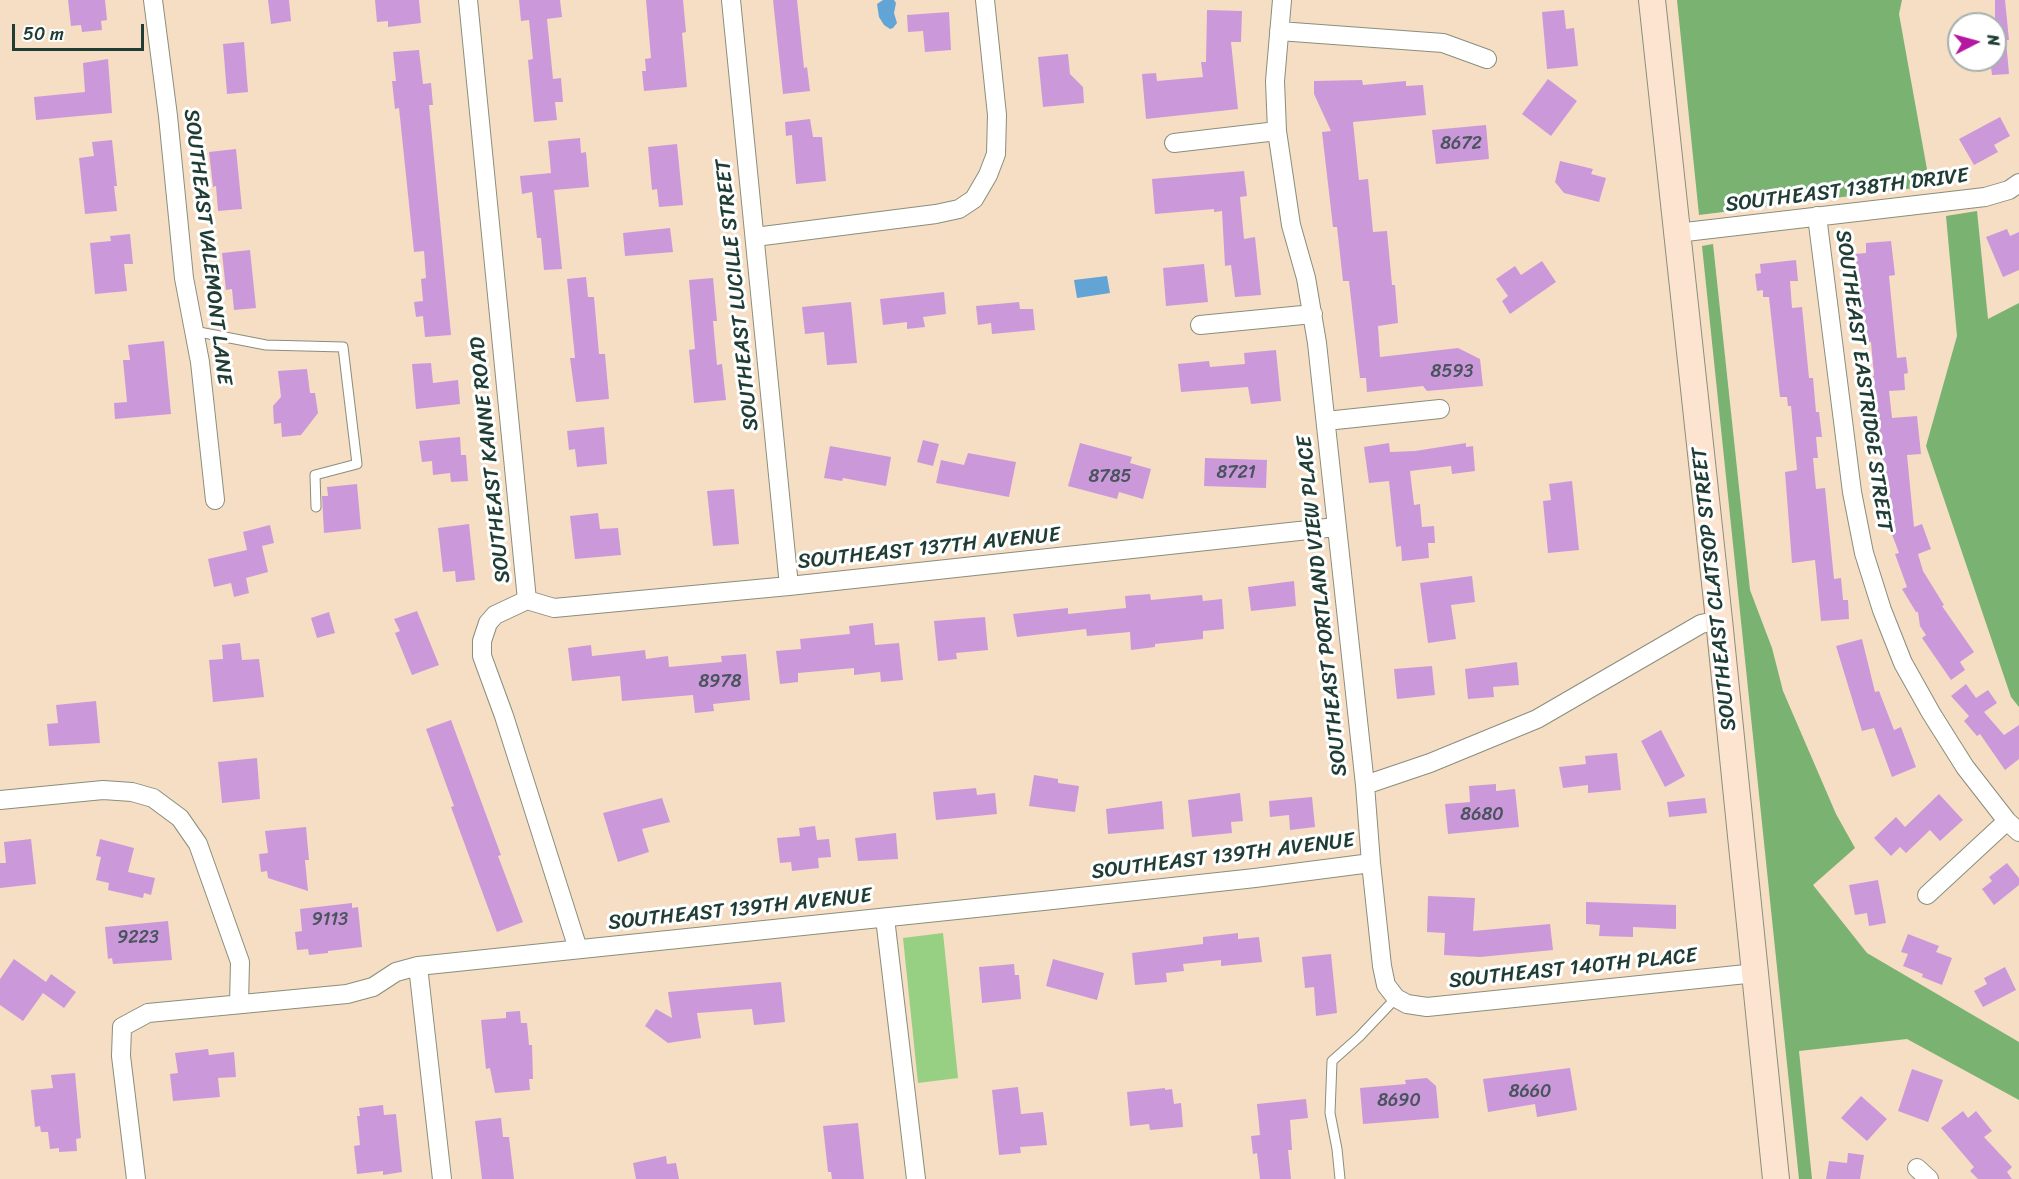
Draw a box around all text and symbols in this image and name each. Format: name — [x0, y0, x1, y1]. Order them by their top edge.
scale bar — [15, 12, 147, 50]
north arrow — [1947, 12, 2007, 72]
text: 50 m — [23, 18, 64, 50]
text: N — [1978, 33, 2008, 47]
street label: SOUTHEAST VALEMONT LANE — [178, 108, 236, 386]
house number: 8672 — [1440, 133, 1482, 155]
street label: SOUTHEAST LUCILLE STREET — [711, 158, 765, 432]
street label: SOUTHEAST 138TH DRIVE — [1724, 164, 1970, 218]
street label: SOUTHEAST EASTRIDGE STREET — [1829, 228, 1897, 534]
street label: SOUTHEAST KANNE ROAD — [466, 336, 516, 584]
house number: 8593 — [1431, 361, 1473, 383]
street label: SOUTHEAST PORTLAND VIEW PLACE — [1293, 435, 1353, 777]
street label: SOUTHEAST CLATSOP STREET — [1688, 446, 1742, 732]
house number: 8721 — [1216, 462, 1256, 484]
house number: 8785 — [1089, 466, 1131, 488]
street label: SOUTHEAST 137TH AVENUE — [796, 523, 1062, 575]
house number: 8978 — [698, 671, 742, 693]
house number: 8680 — [1460, 804, 1504, 826]
street label: SOUTHEAST 139TH AVENUE — [1090, 828, 1356, 886]
street label: SOUTHEAST 139TH AVENUE — [607, 884, 873, 936]
house number: 9113 — [312, 909, 348, 931]
house number: 9223 — [117, 927, 159, 949]
street label: SOUTHEAST 140TH PLACE — [1448, 943, 1698, 995]
house number: 8660 — [1509, 1081, 1551, 1103]
house number: 8690 — [1377, 1090, 1421, 1112]

